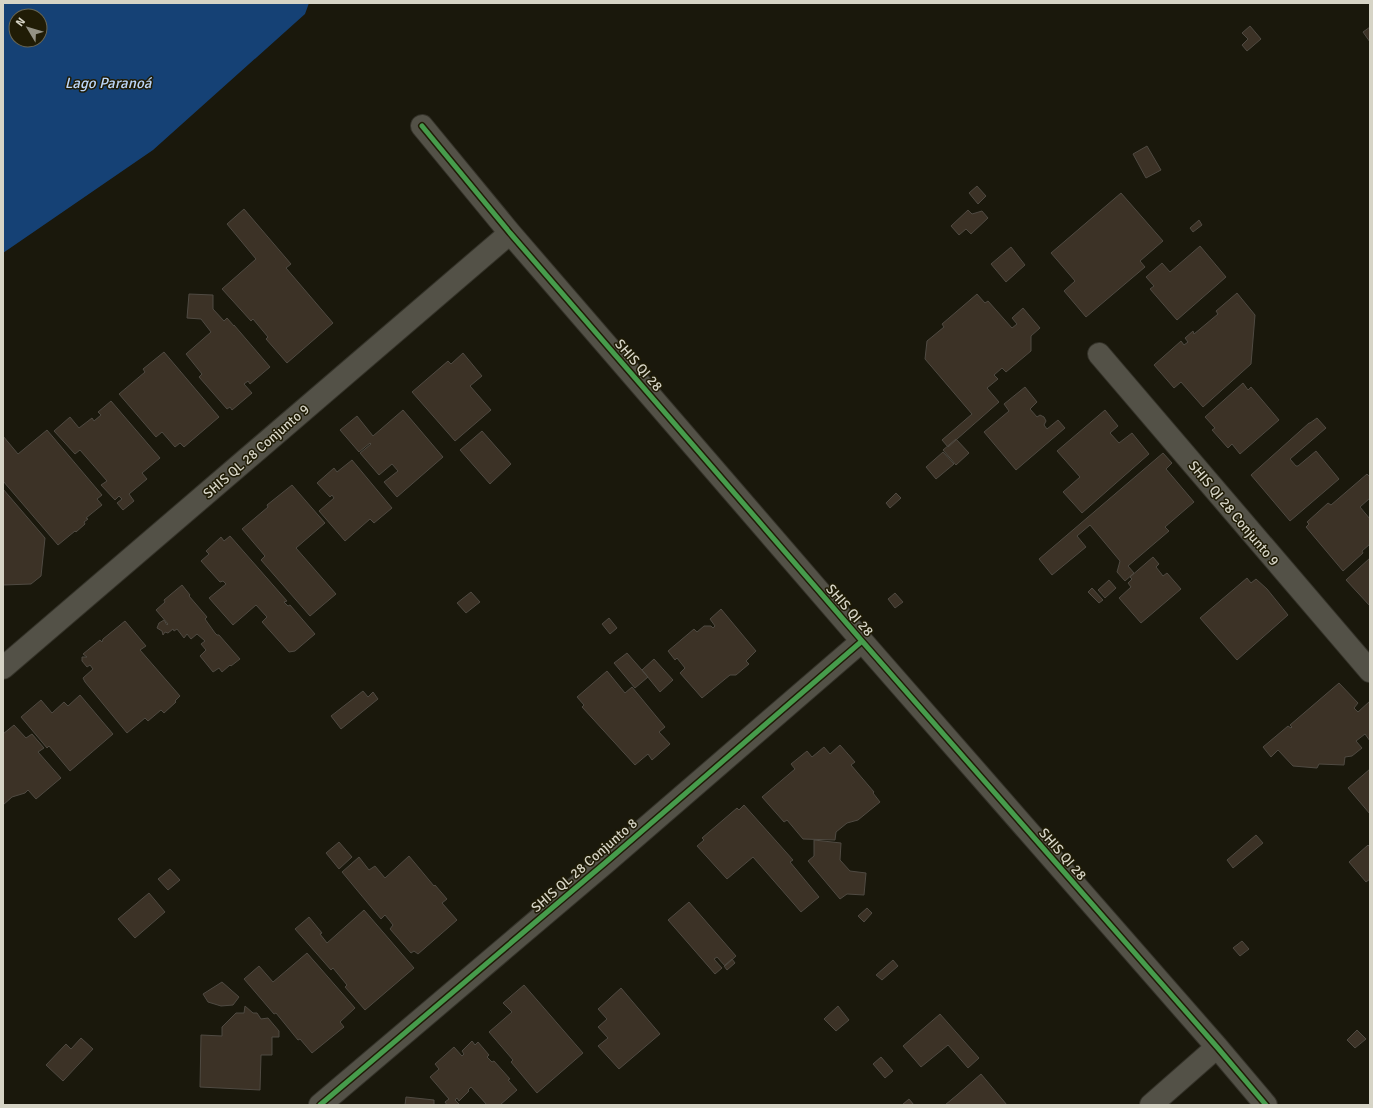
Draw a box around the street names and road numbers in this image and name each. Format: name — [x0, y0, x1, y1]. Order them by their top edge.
street label: SHIS QI 28 — [611, 336, 666, 395]
street label: SHIS QL 28 Conjunto 9 — [200, 401, 313, 502]
street label: SHIS QI 28 Conjunto 9 — [1185, 457, 1283, 569]
street label: SHIS QI 28 — [822, 581, 877, 640]
street label: SHIS QL 28 Conjunto 8 — [528, 815, 641, 916]
street label: SHIS QI 28 — [1035, 825, 1090, 884]

